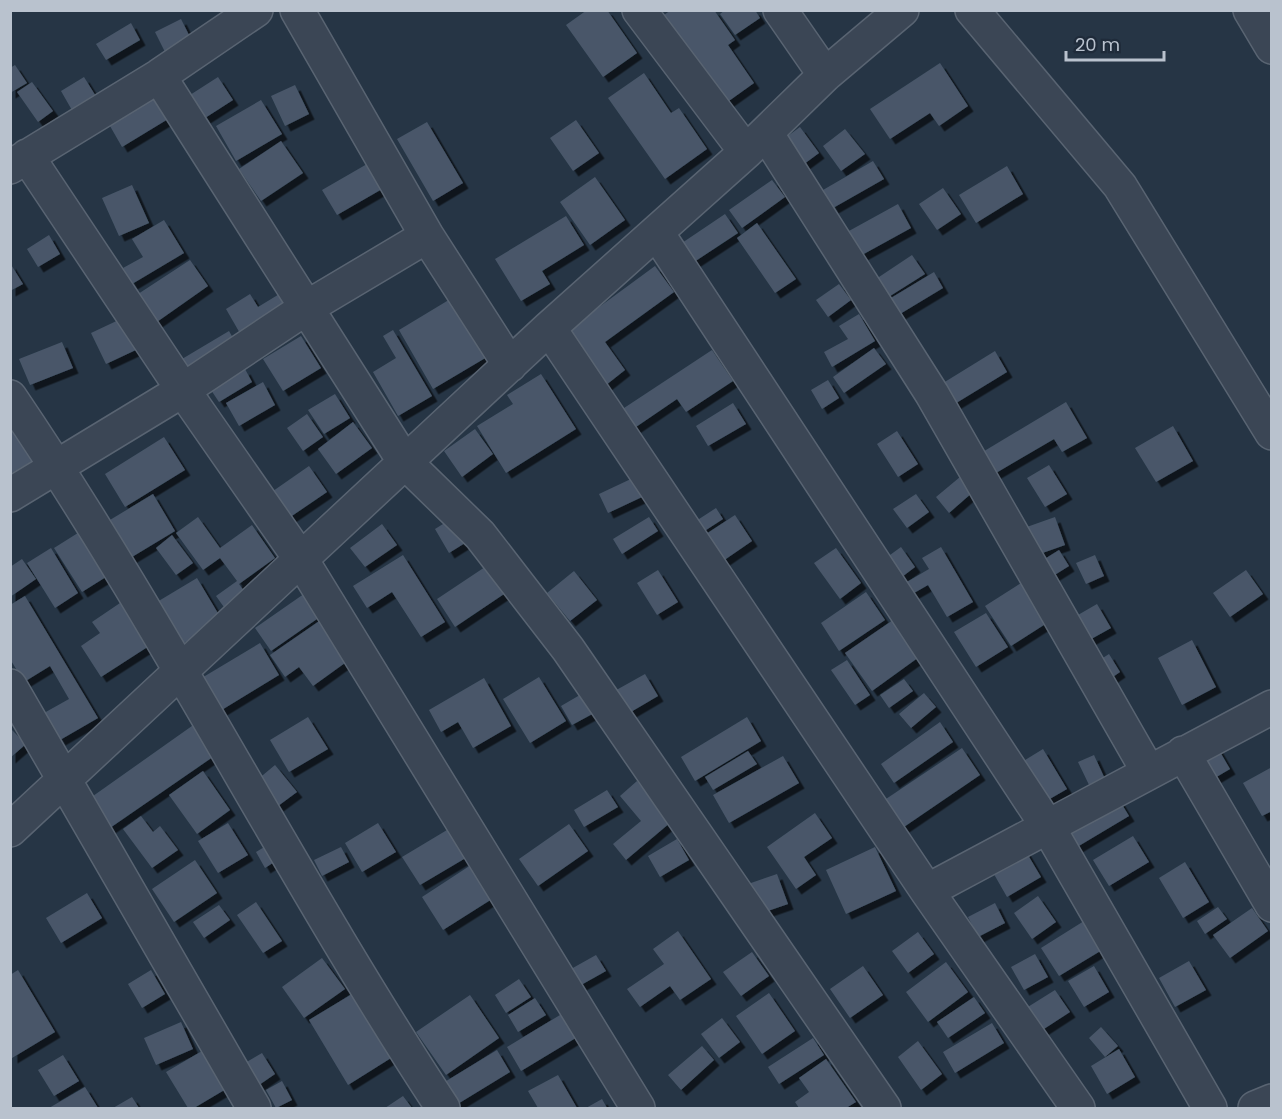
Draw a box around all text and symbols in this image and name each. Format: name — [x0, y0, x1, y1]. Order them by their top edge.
scale bar — [1066, 24, 1164, 62]
text: 20 m — [1075, 32, 1120, 57]

